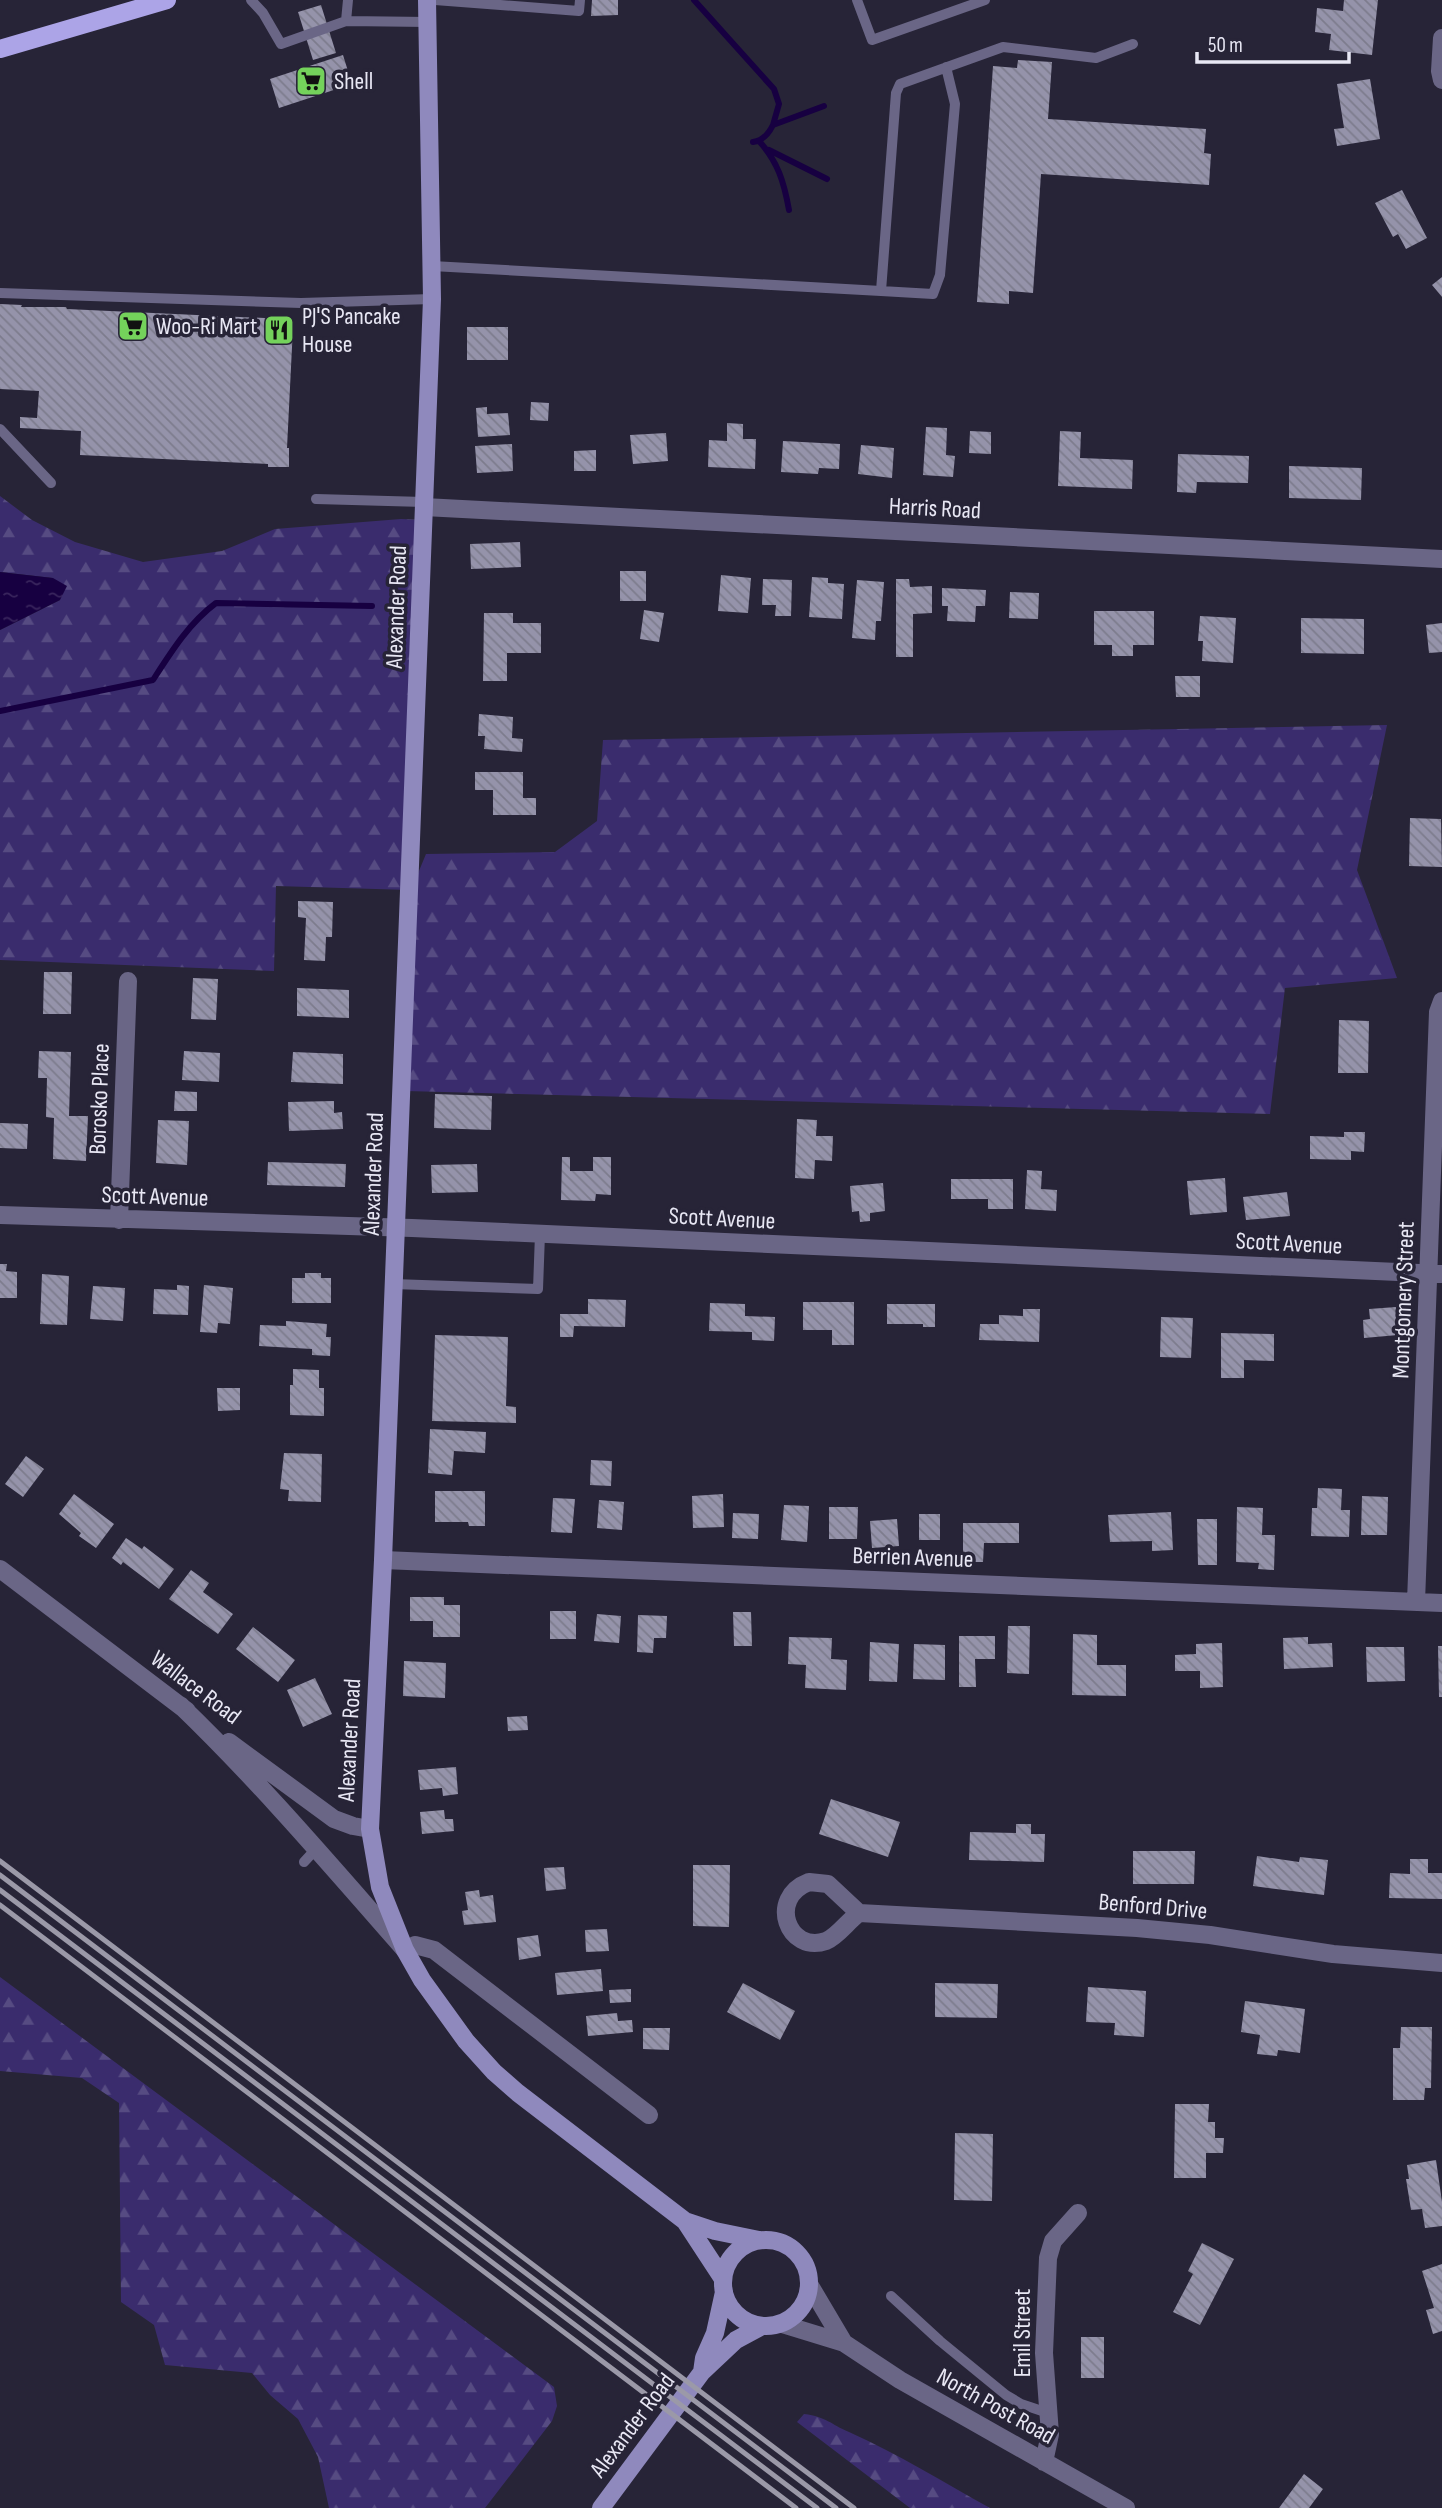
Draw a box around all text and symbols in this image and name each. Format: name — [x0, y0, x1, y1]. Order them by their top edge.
scale bar — [1197, 21, 1349, 65]
text: 50 m — [1208, 33, 1243, 58]
supermarket icon: Shell — [294, 64, 328, 98]
place label: Shell — [334, 67, 373, 96]
place label: PJ'S Pancake House — [302, 302, 401, 359]
supermarket icon: Woo-Ri Mart — [116, 309, 150, 343]
place label: Woo-Ri Mart — [156, 312, 257, 341]
restaurant icon: PJ'S Pancake House — [262, 313, 296, 347]
street label: Harris Road — [888, 492, 982, 525]
street label: Alexander Road — [380, 545, 413, 670]
street label: Borosko Place — [83, 1043, 116, 1155]
street label: Alexander Road — [357, 1112, 390, 1237]
street label: Scott Avenue — [101, 1180, 209, 1213]
street label: Scott Avenue — [668, 1201, 776, 1236]
street label: Montgomery Street — [1386, 1221, 1421, 1379]
street label: Scott Avenue — [1235, 1226, 1343, 1261]
street label: Berrien Avenue — [852, 1541, 974, 1574]
street label: Wallace Road — [145, 1644, 246, 1731]
street label: Alexander Road — [332, 1678, 367, 1803]
street label: Benford Drive — [1097, 1887, 1209, 1926]
street label: Emil Street — [1008, 2289, 1037, 2377]
street label: North Post Road — [932, 2362, 1060, 2451]
street label: Alexander Road — [583, 2367, 681, 2484]

